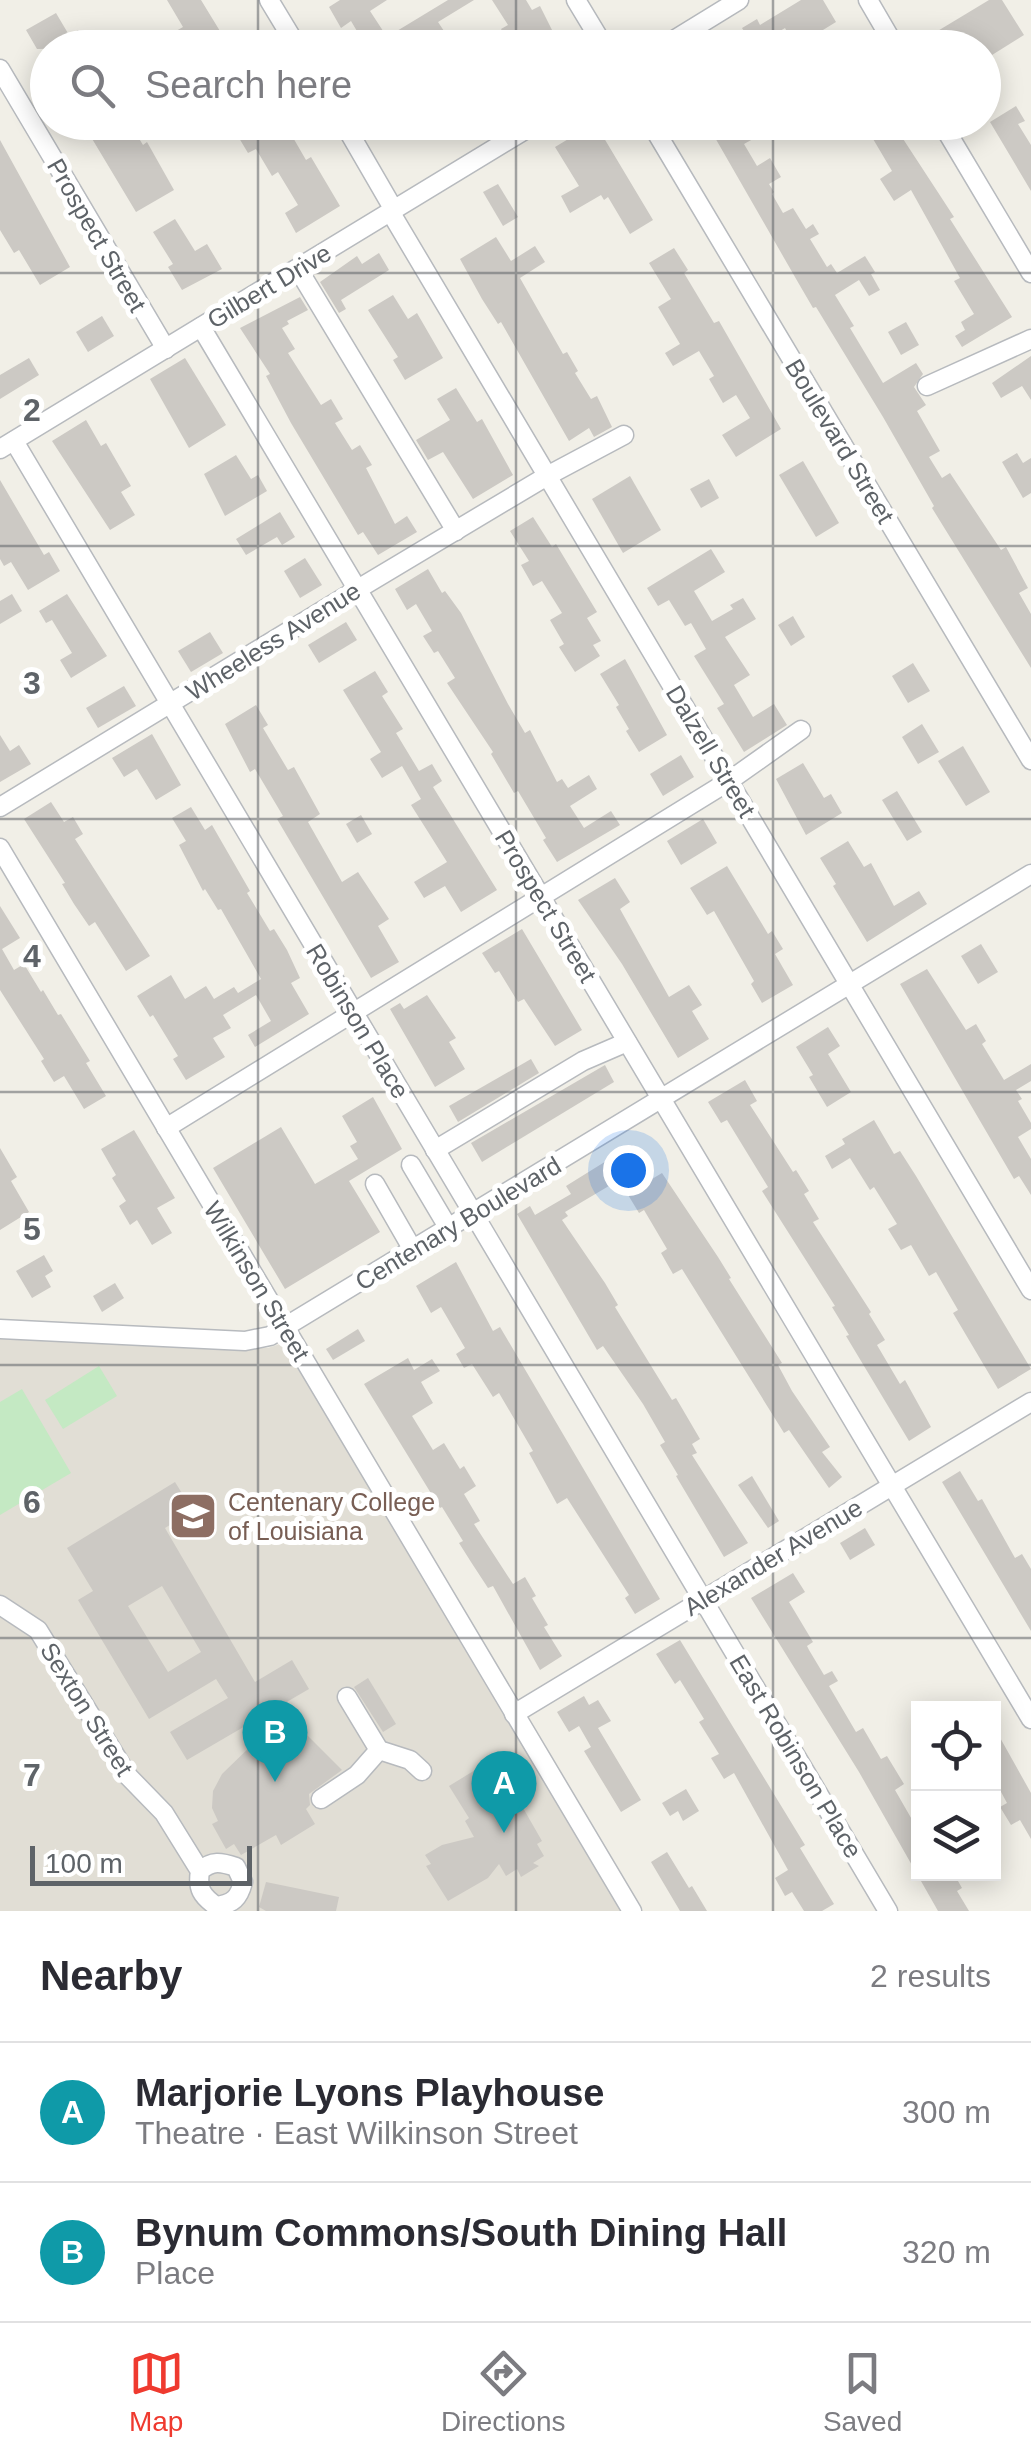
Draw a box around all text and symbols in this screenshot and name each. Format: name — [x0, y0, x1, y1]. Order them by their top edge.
search box — [30, 30, 1001, 140]
icon: search — [65, 58, 120, 113]
text: Search here — [145, 64, 352, 106]
street label: Prospect Street — [42, 153, 152, 317]
street label: Gilbert Drive — [202, 238, 336, 334]
street label: Boulevard Street — [780, 354, 900, 528]
text: 2 — [23, 392, 41, 428]
street label: Wheeless Avenue — [181, 576, 365, 706]
text: 3 — [23, 665, 41, 701]
street label: Dalzell Street — [661, 680, 761, 822]
street label: Prospect Street — [490, 825, 602, 987]
text: 4 — [23, 938, 41, 974]
street label: Robinson Place — [301, 939, 415, 1103]
your location — [603, 1145, 654, 1196]
street label: Centenary Boulevard — [350, 1151, 566, 1295]
street label: Wilkinson Street — [198, 1196, 316, 1366]
text: 5 — [23, 1211, 41, 1247]
text: 6 — [23, 1484, 41, 1520]
place label: Centenary College of Louisiana — [228, 1488, 435, 1545]
school or university icon: Centenary College of Louisiana — [167, 1490, 219, 1542]
street label: Alexander Avenue — [679, 1493, 867, 1621]
street label: Sexton Street — [35, 1637, 139, 1781]
street label: East Robinson Place — [724, 1649, 868, 1863]
pin: B — [242, 1700, 308, 1782]
map controls — [911, 1701, 1001, 1881]
button: locate — [911, 1701, 1001, 1791]
pin: A — [472, 1750, 536, 1833]
text: 7 — [23, 1757, 41, 1793]
button: layers — [911, 1791, 1001, 1881]
scale bar — [30, 1841, 252, 1886]
text: 100 m — [45, 1848, 123, 1879]
text: Nearby — [40, 1952, 182, 1999]
text: 2 results — [870, 1958, 991, 1994]
text: Marjorie Lyons Playhouse — [135, 2072, 605, 2114]
text: A — [61, 2094, 84, 2130]
text: 300 m — [902, 2094, 991, 2130]
text: Theatre · East Wilkinson Street — [135, 2115, 578, 2151]
text: Bynum Commons/South Dining Hall — [135, 2212, 787, 2254]
text: B — [61, 2234, 84, 2270]
text: 320 m — [902, 2234, 991, 2270]
text: Place — [135, 2255, 215, 2291]
tab: Map — [129, 2346, 184, 2438]
tab: Directions — [441, 2346, 566, 2438]
tab: Saved — [823, 2346, 902, 2438]

